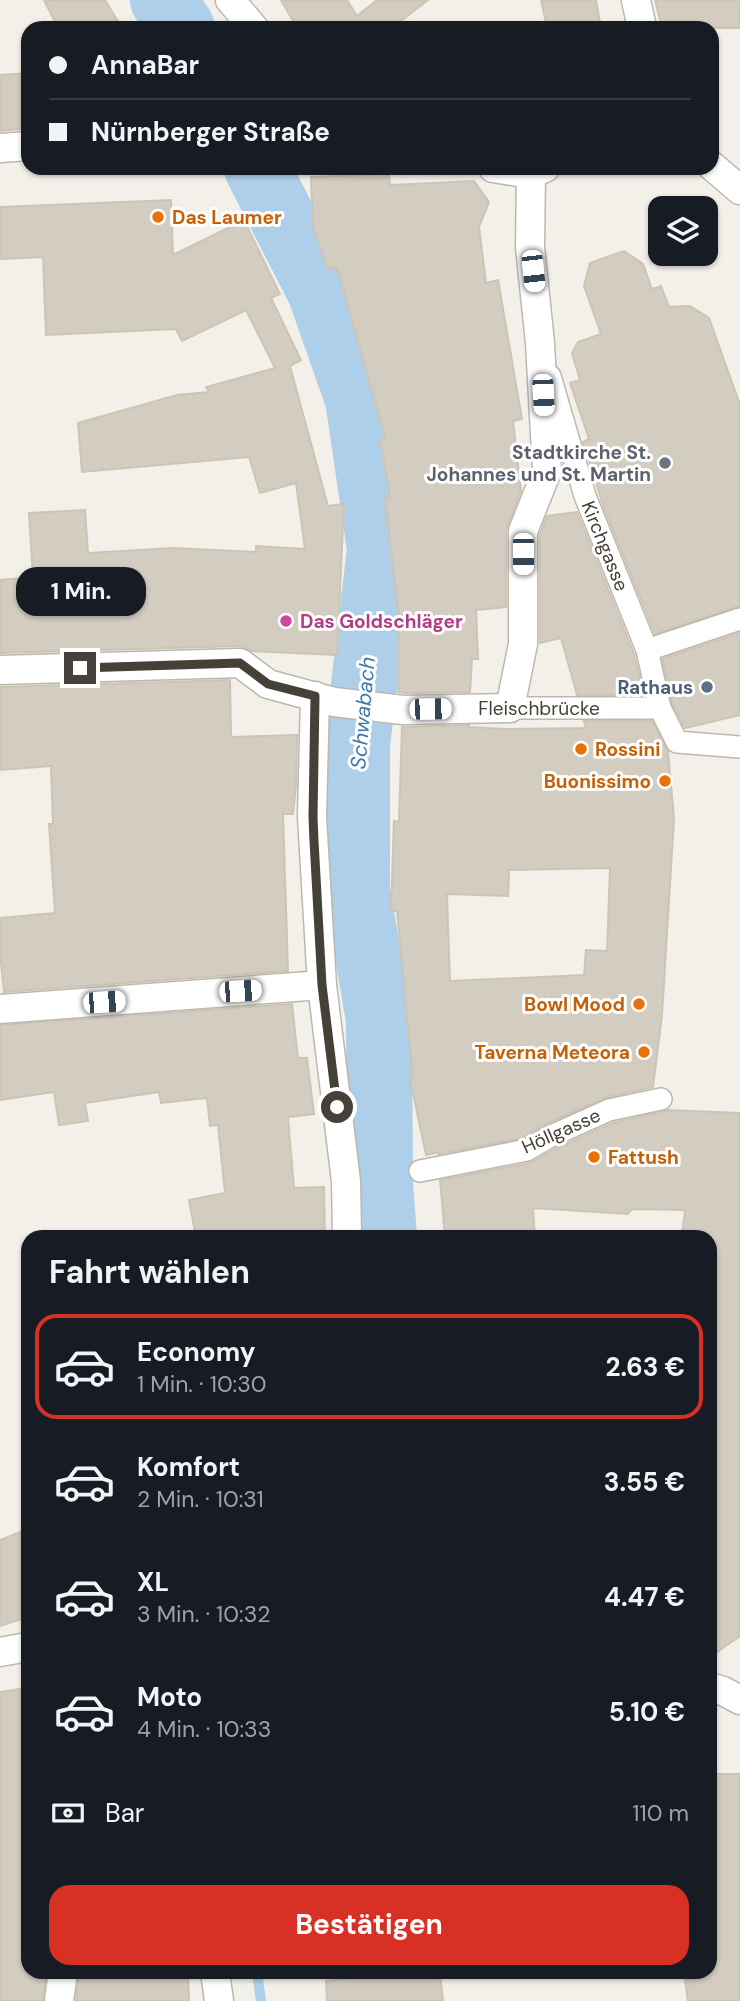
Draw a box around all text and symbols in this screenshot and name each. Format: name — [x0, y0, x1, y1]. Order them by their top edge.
text: AnnaBar — [91, 48, 199, 82]
text: Nürnberger Straße — [91, 115, 330, 149]
map controls — [648, 196, 718, 266]
button: layers — [648, 196, 718, 266]
place label: Das Laumer — [172, 205, 282, 230]
marker: Das Laumer — [150, 209, 166, 225]
car — [521, 249, 546, 293]
car — [532, 373, 555, 417]
place label: Stadtkirche St. Johannes und St. Martin — [427, 440, 651, 487]
marker: Stadtkirche St. Johannes und St. Martin — [657, 455, 673, 471]
street label: Kirchgasse — [576, 497, 634, 595]
car — [513, 533, 534, 575]
callout: 1 Min. — [15, 566, 145, 616]
text: 1 Min. — [51, 576, 111, 606]
place label: Das Goldschläger — [300, 609, 463, 634]
marker: Das Goldschläger — [278, 613, 294, 629]
route end — [64, 652, 96, 684]
water label: Schwabach — [344, 656, 382, 770]
place label: Rathaus — [617, 675, 693, 700]
marker: Rathaus — [699, 679, 715, 695]
street label: Fleischbrücke — [478, 696, 600, 721]
car — [409, 698, 452, 720]
place label: Rossini — [595, 737, 660, 762]
marker: Rossini — [573, 741, 589, 757]
place label: Buonissimo — [544, 769, 651, 794]
marker: Buonissimo — [657, 773, 673, 789]
car — [219, 979, 262, 1003]
car — [83, 990, 126, 1014]
place label: Bowl Mood — [524, 992, 625, 1017]
marker: Bowl Mood — [631, 996, 647, 1012]
place label: Taverna Meteora — [475, 1040, 630, 1065]
marker: Taverna Meteora — [636, 1044, 652, 1060]
route start — [321, 1091, 353, 1123]
street label: Höllgasse — [518, 1103, 604, 1159]
place label: Fattush — [608, 1145, 679, 1170]
marker: Fattush — [586, 1149, 602, 1165]
text: Fahrt wählen — [49, 1251, 250, 1293]
icon: car — [53, 1335, 116, 1398]
text: Economy — [137, 1335, 255, 1369]
text: 2.63 € — [605, 1350, 685, 1384]
text: 1 Min. · 10:30 — [137, 1369, 267, 1399]
icon: car — [53, 1450, 116, 1513]
text: Komfort — [137, 1450, 240, 1484]
text: 3.55 € — [604, 1465, 685, 1499]
text: 2 Min. · 10:31 — [137, 1484, 264, 1514]
icon: car — [53, 1565, 116, 1628]
text: XL — [137, 1565, 169, 1599]
text: 4.47 € — [604, 1580, 685, 1614]
text: 3 Min. · 10:32 — [137, 1599, 271, 1629]
icon: car — [53, 1680, 116, 1743]
text: Moto — [137, 1680, 202, 1714]
text: 5.10 € — [609, 1695, 685, 1729]
text: 4 Min. · 10:33 — [137, 1714, 271, 1744]
icon: cash — [49, 1794, 87, 1832]
text: Bar — [105, 1796, 144, 1830]
text: 110 m — [632, 1798, 689, 1828]
button: Bestätigen — [49, 1885, 689, 1965]

